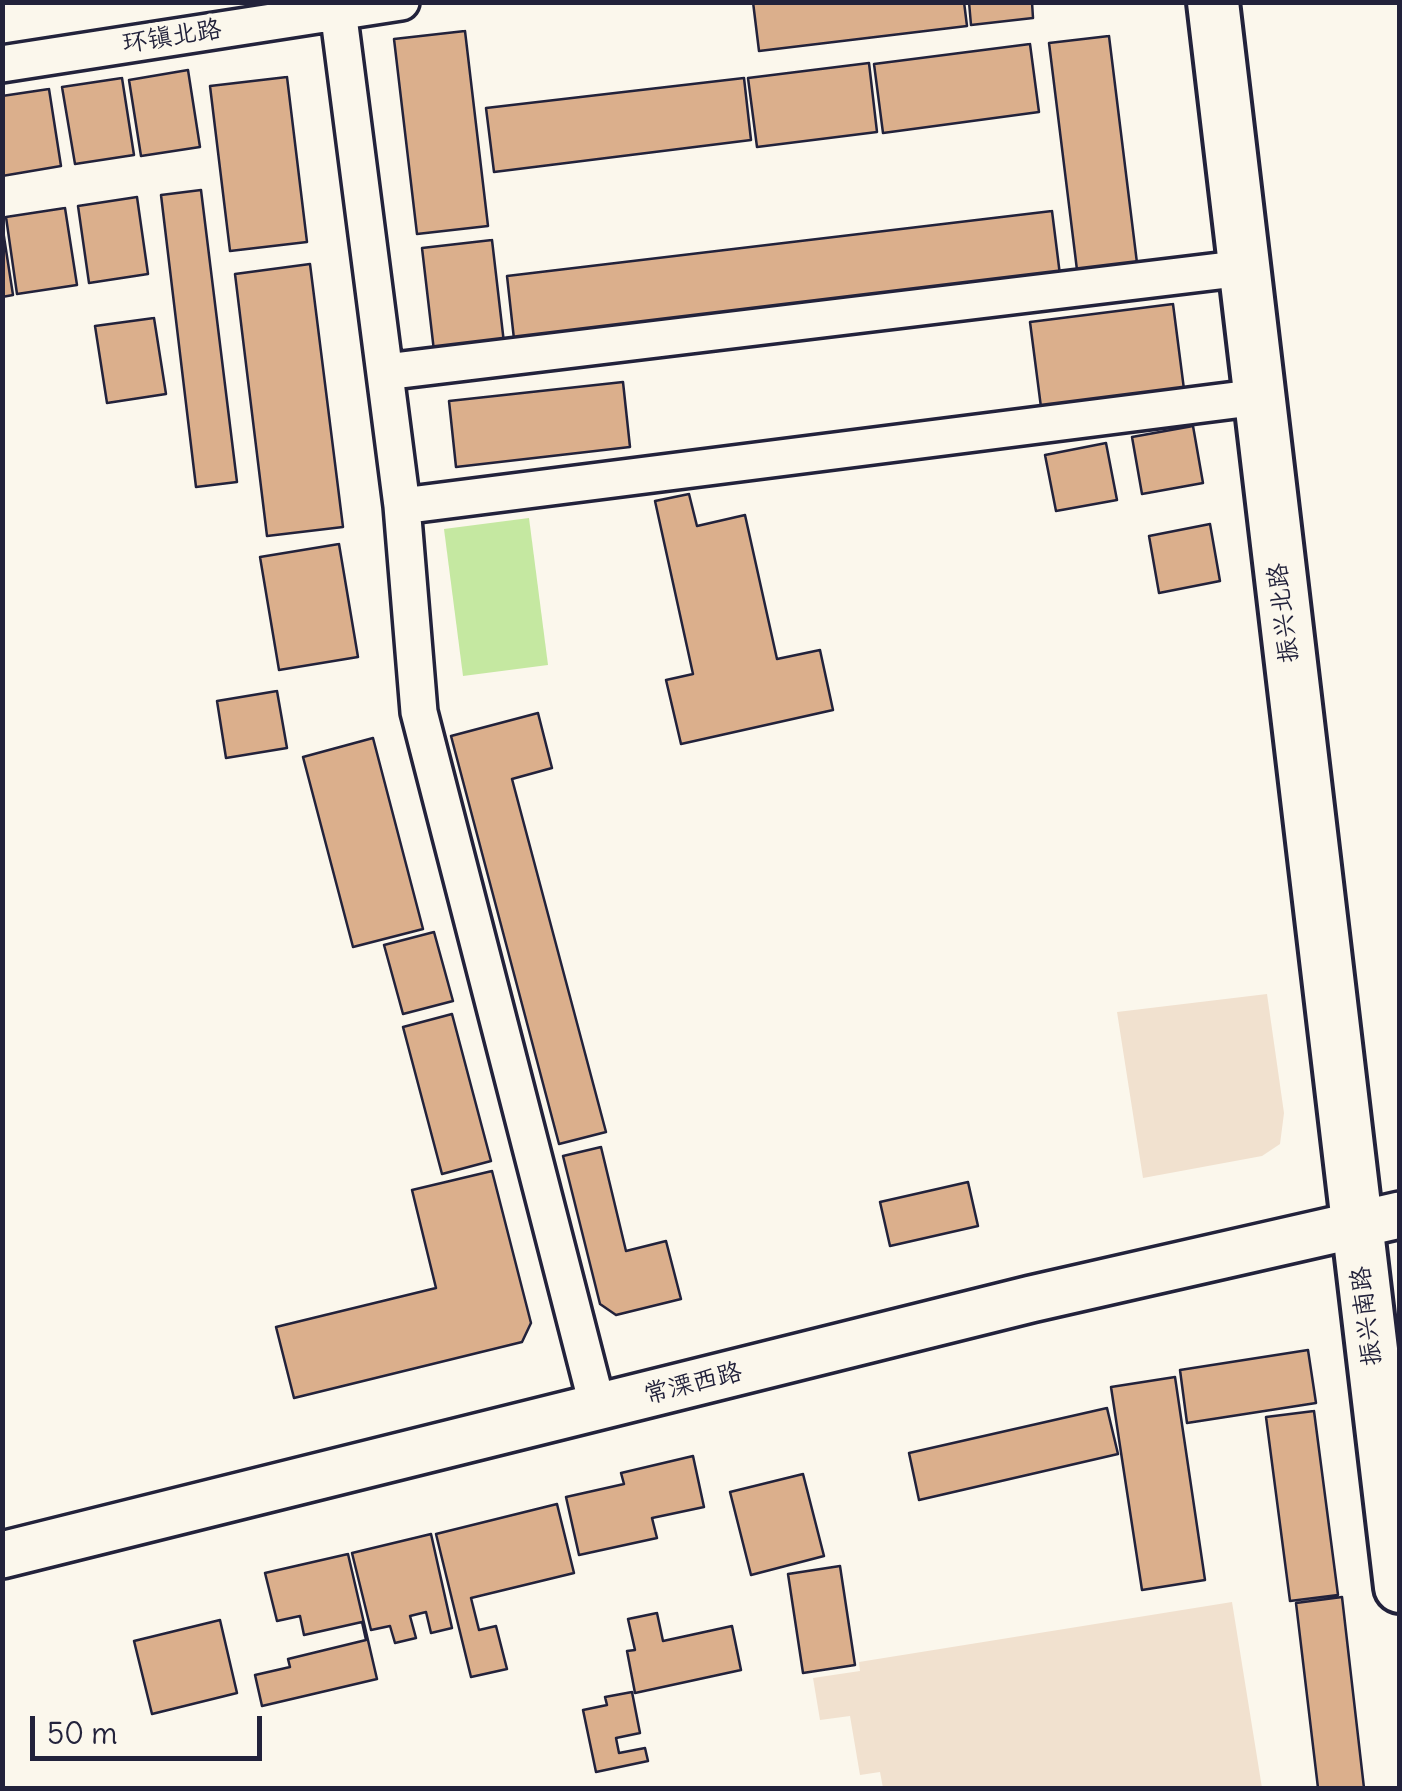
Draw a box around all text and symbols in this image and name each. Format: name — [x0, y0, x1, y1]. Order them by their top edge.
street label: 环镇北路 — [120, 14, 224, 60]
street label: 振兴北路 — [1263, 562, 1305, 664]
street label: 振兴南路 — [1346, 1265, 1388, 1367]
street label: 常溧西路 — [641, 1357, 745, 1411]
scale bar — [35, 1696, 268, 1758]
text: 50 m — [47, 1714, 117, 1752]

